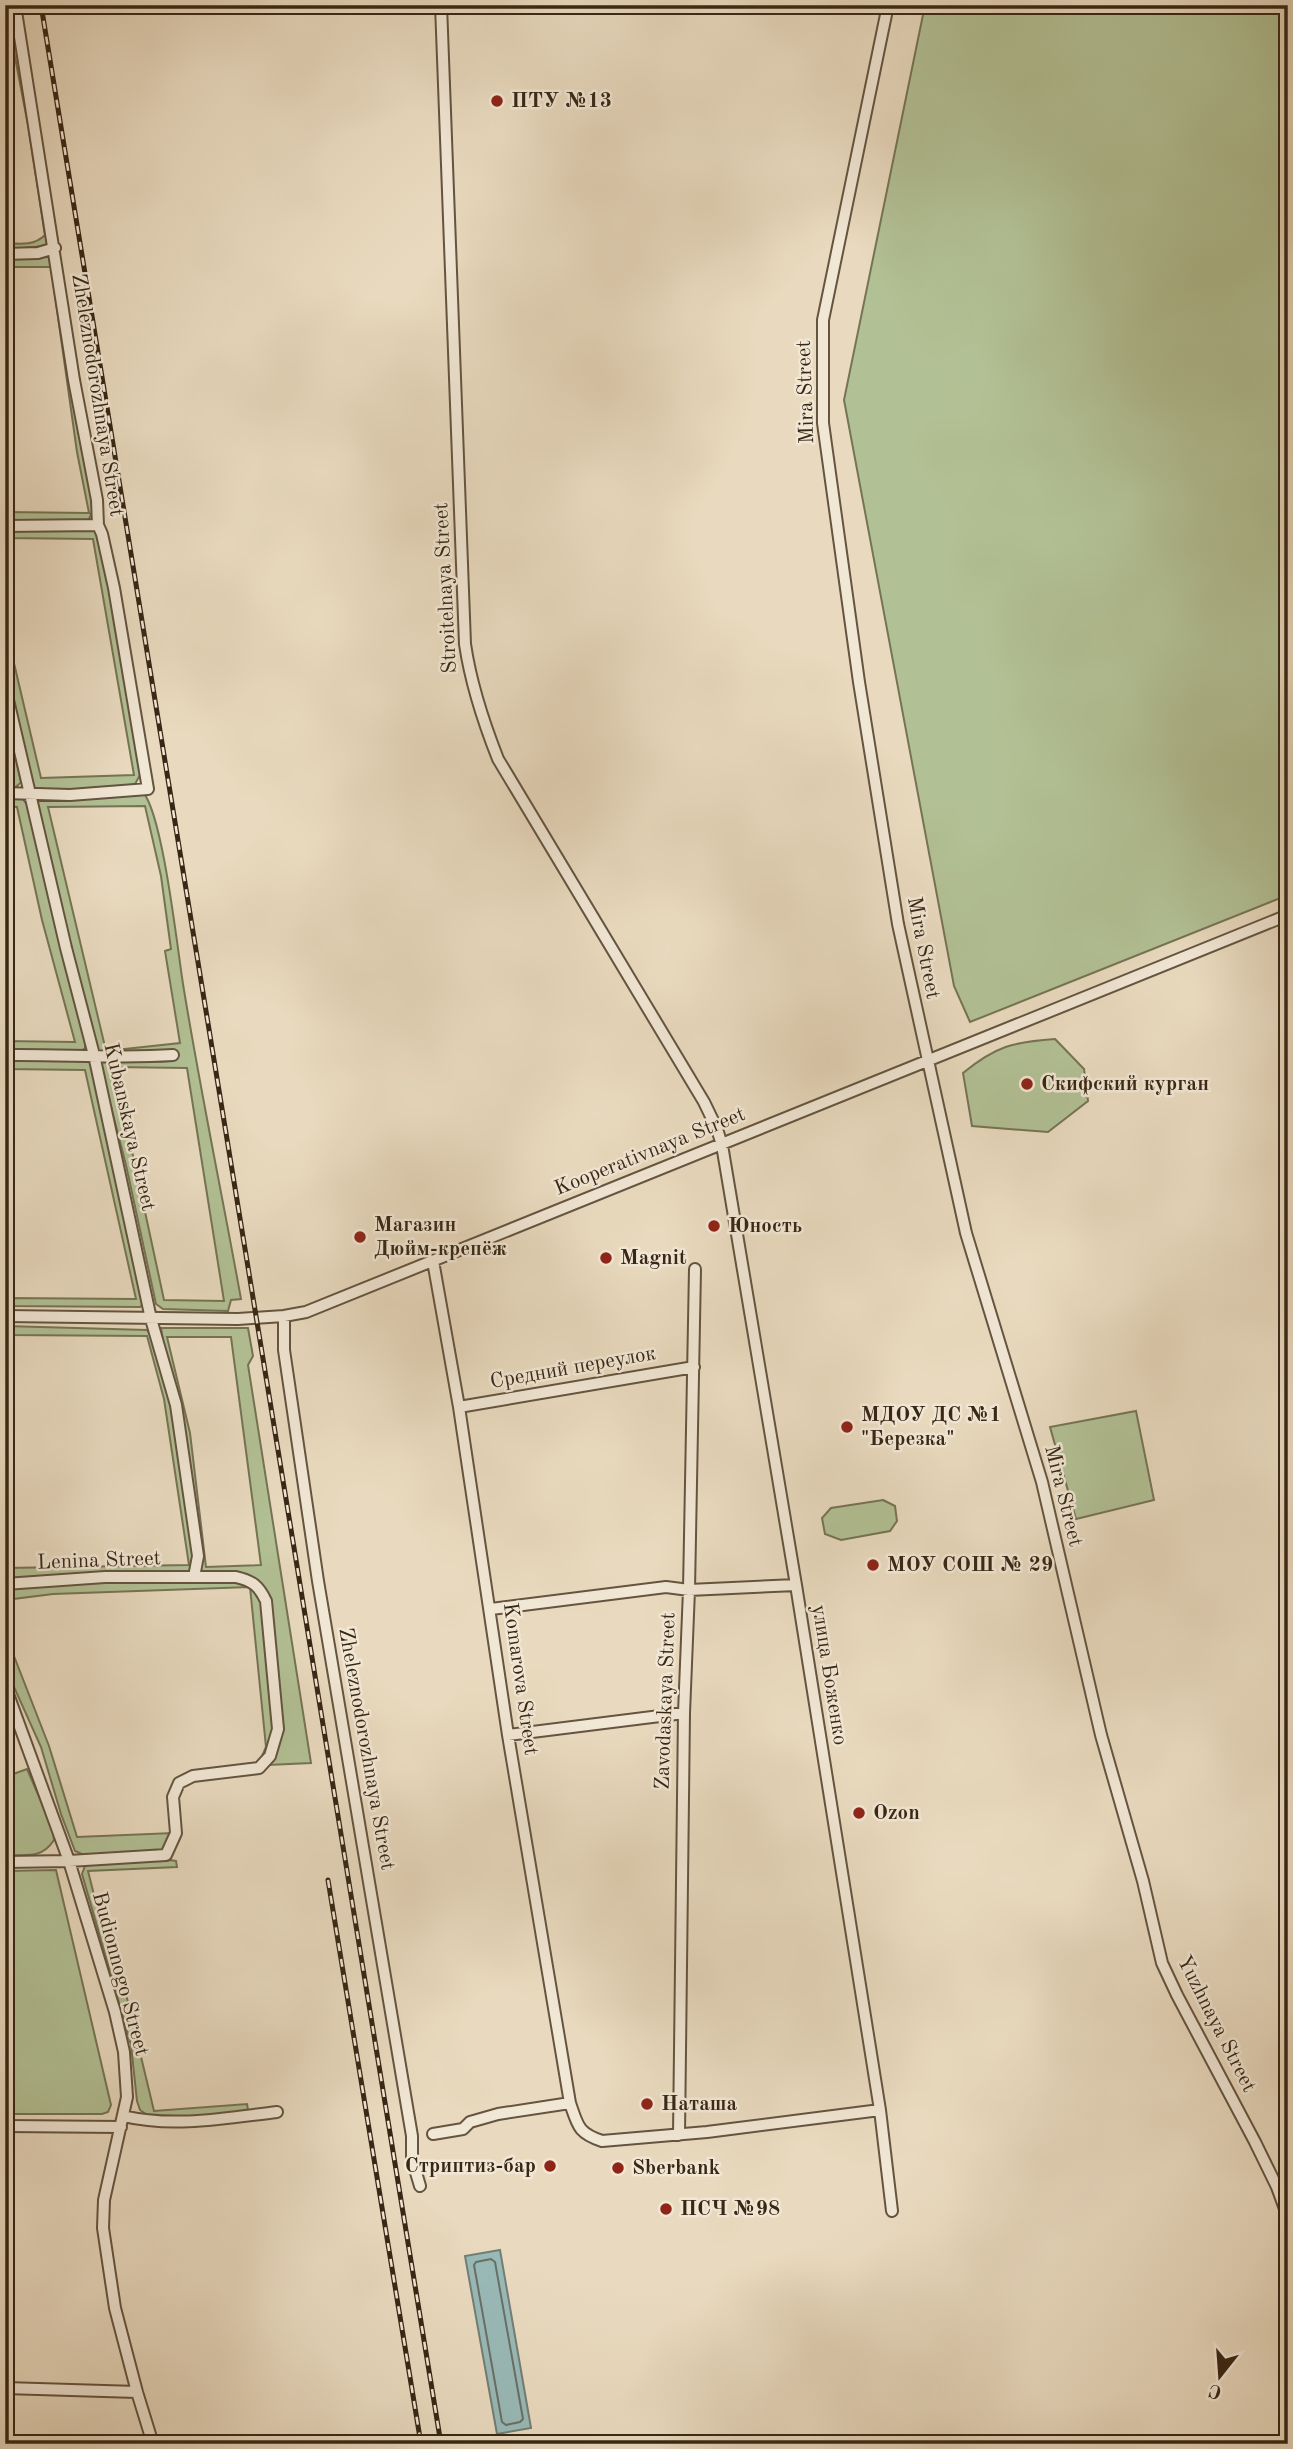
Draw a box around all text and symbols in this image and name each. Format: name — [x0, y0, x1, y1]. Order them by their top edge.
place label: ПТУ №13 — [511, 91, 612, 112]
marker: ПТУ №13 — [489, 93, 505, 109]
street label: Zheleznodorozhnaya Street — [67, 272, 127, 518]
street label: Mira Street — [794, 340, 818, 444]
street label: Stroitelnaya Street — [431, 502, 461, 674]
street label: Mira Street — [903, 895, 943, 1001]
street label: Kubanskaya Street — [99, 1041, 159, 1213]
place label: Скифский курган — [1041, 1074, 1209, 1095]
marker: Скифский курган — [1019, 1076, 1035, 1092]
street label: Kooperativnaya Street — [551, 1104, 749, 1200]
place label: Магазин Дюйм-крепёж — [374, 1215, 507, 1260]
place label: Юность — [728, 1216, 802, 1237]
marker: Юность — [706, 1218, 722, 1234]
marker: Магазин Дюйм-крепёж — [352, 1229, 368, 1245]
place label: Magnit — [620, 1248, 687, 1269]
marker: Magnit — [598, 1250, 614, 1266]
street label: Средний переулок — [488, 1343, 658, 1393]
place label: МДОУ ДС №1 "Березка" — [861, 1405, 1002, 1450]
marker: МДОУ ДС №1 "Березка" — [839, 1419, 855, 1435]
street label: Mira Street — [1040, 1443, 1086, 1549]
street label: Lenina Street — [37, 1548, 161, 1574]
place label: МОУ СОШ № 29 — [887, 1555, 1053, 1576]
marker: МОУ СОШ № 29 — [865, 1557, 881, 1573]
street label: Komarova Street — [499, 1601, 541, 1757]
street label: улица Боженко — [808, 1603, 850, 1747]
street label: Zavodaskaya Street — [652, 1612, 680, 1790]
street label: Zheleznodorozhnaya Street — [334, 1626, 398, 1872]
place label: Ozon — [873, 1803, 920, 1824]
marker: Ozon — [851, 1805, 867, 1821]
street label: Budionnogo Street — [88, 1890, 152, 2058]
street label: Yuzhnaya Street — [1173, 1952, 1259, 2096]
place label: Наташа — [661, 2094, 738, 2115]
marker: Наташа — [639, 2096, 655, 2112]
place label: Стриптиз-бар — [405, 2156, 536, 2177]
marker: Стриптиз-бар — [542, 2158, 558, 2174]
place label: Sberbank — [632, 2158, 721, 2179]
marker: Sberbank — [610, 2160, 626, 2176]
place label: ПСЧ №98 — [680, 2199, 780, 2220]
marker: ПСЧ №98 — [658, 2201, 674, 2217]
north arrow — [1184, 2340, 1254, 2410]
text: С — [1207, 2379, 1225, 2401]

